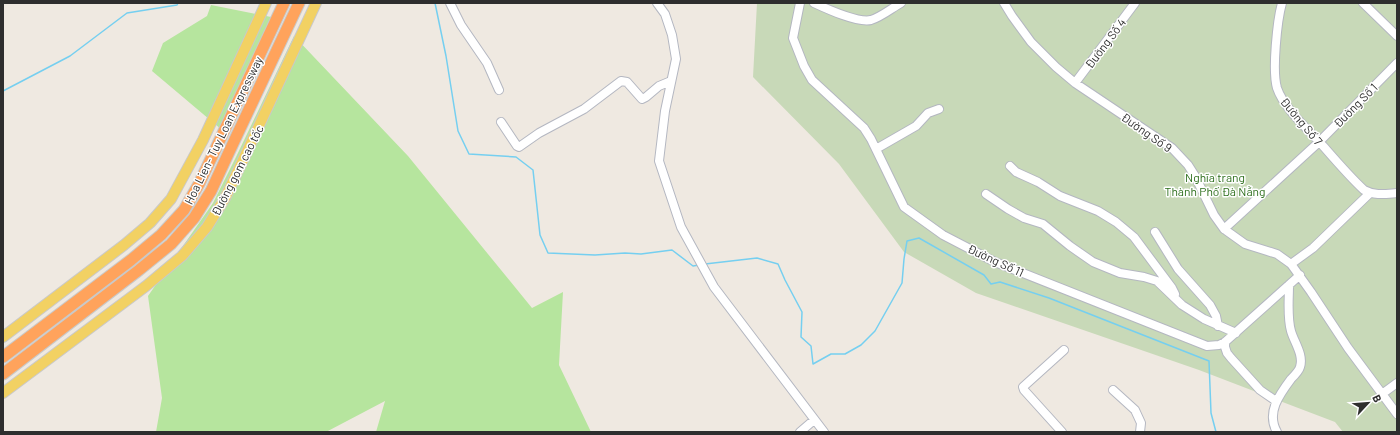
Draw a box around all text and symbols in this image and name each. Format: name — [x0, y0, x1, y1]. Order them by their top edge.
street label: Đường Số 4 — [1082, 15, 1128, 71]
street label: Hoa Lien- Tuy Loan Expressway — [181, 53, 265, 206]
street label: Đường Số 1 — [1330, 80, 1380, 130]
street label: Đường Số 7 — [1278, 94, 1326, 148]
street label: Đường Số 9 — [1119, 110, 1175, 154]
street label: Đường gom cao tốc — [208, 122, 266, 218]
park label: Nghĩa trang Thành Phố Đà Nẵng — [1165, 170, 1265, 198]
street label: Đường Số 11 — [966, 241, 1026, 279]
north arrow — [1348, 383, 1388, 423]
text: B — [1370, 392, 1385, 404]

